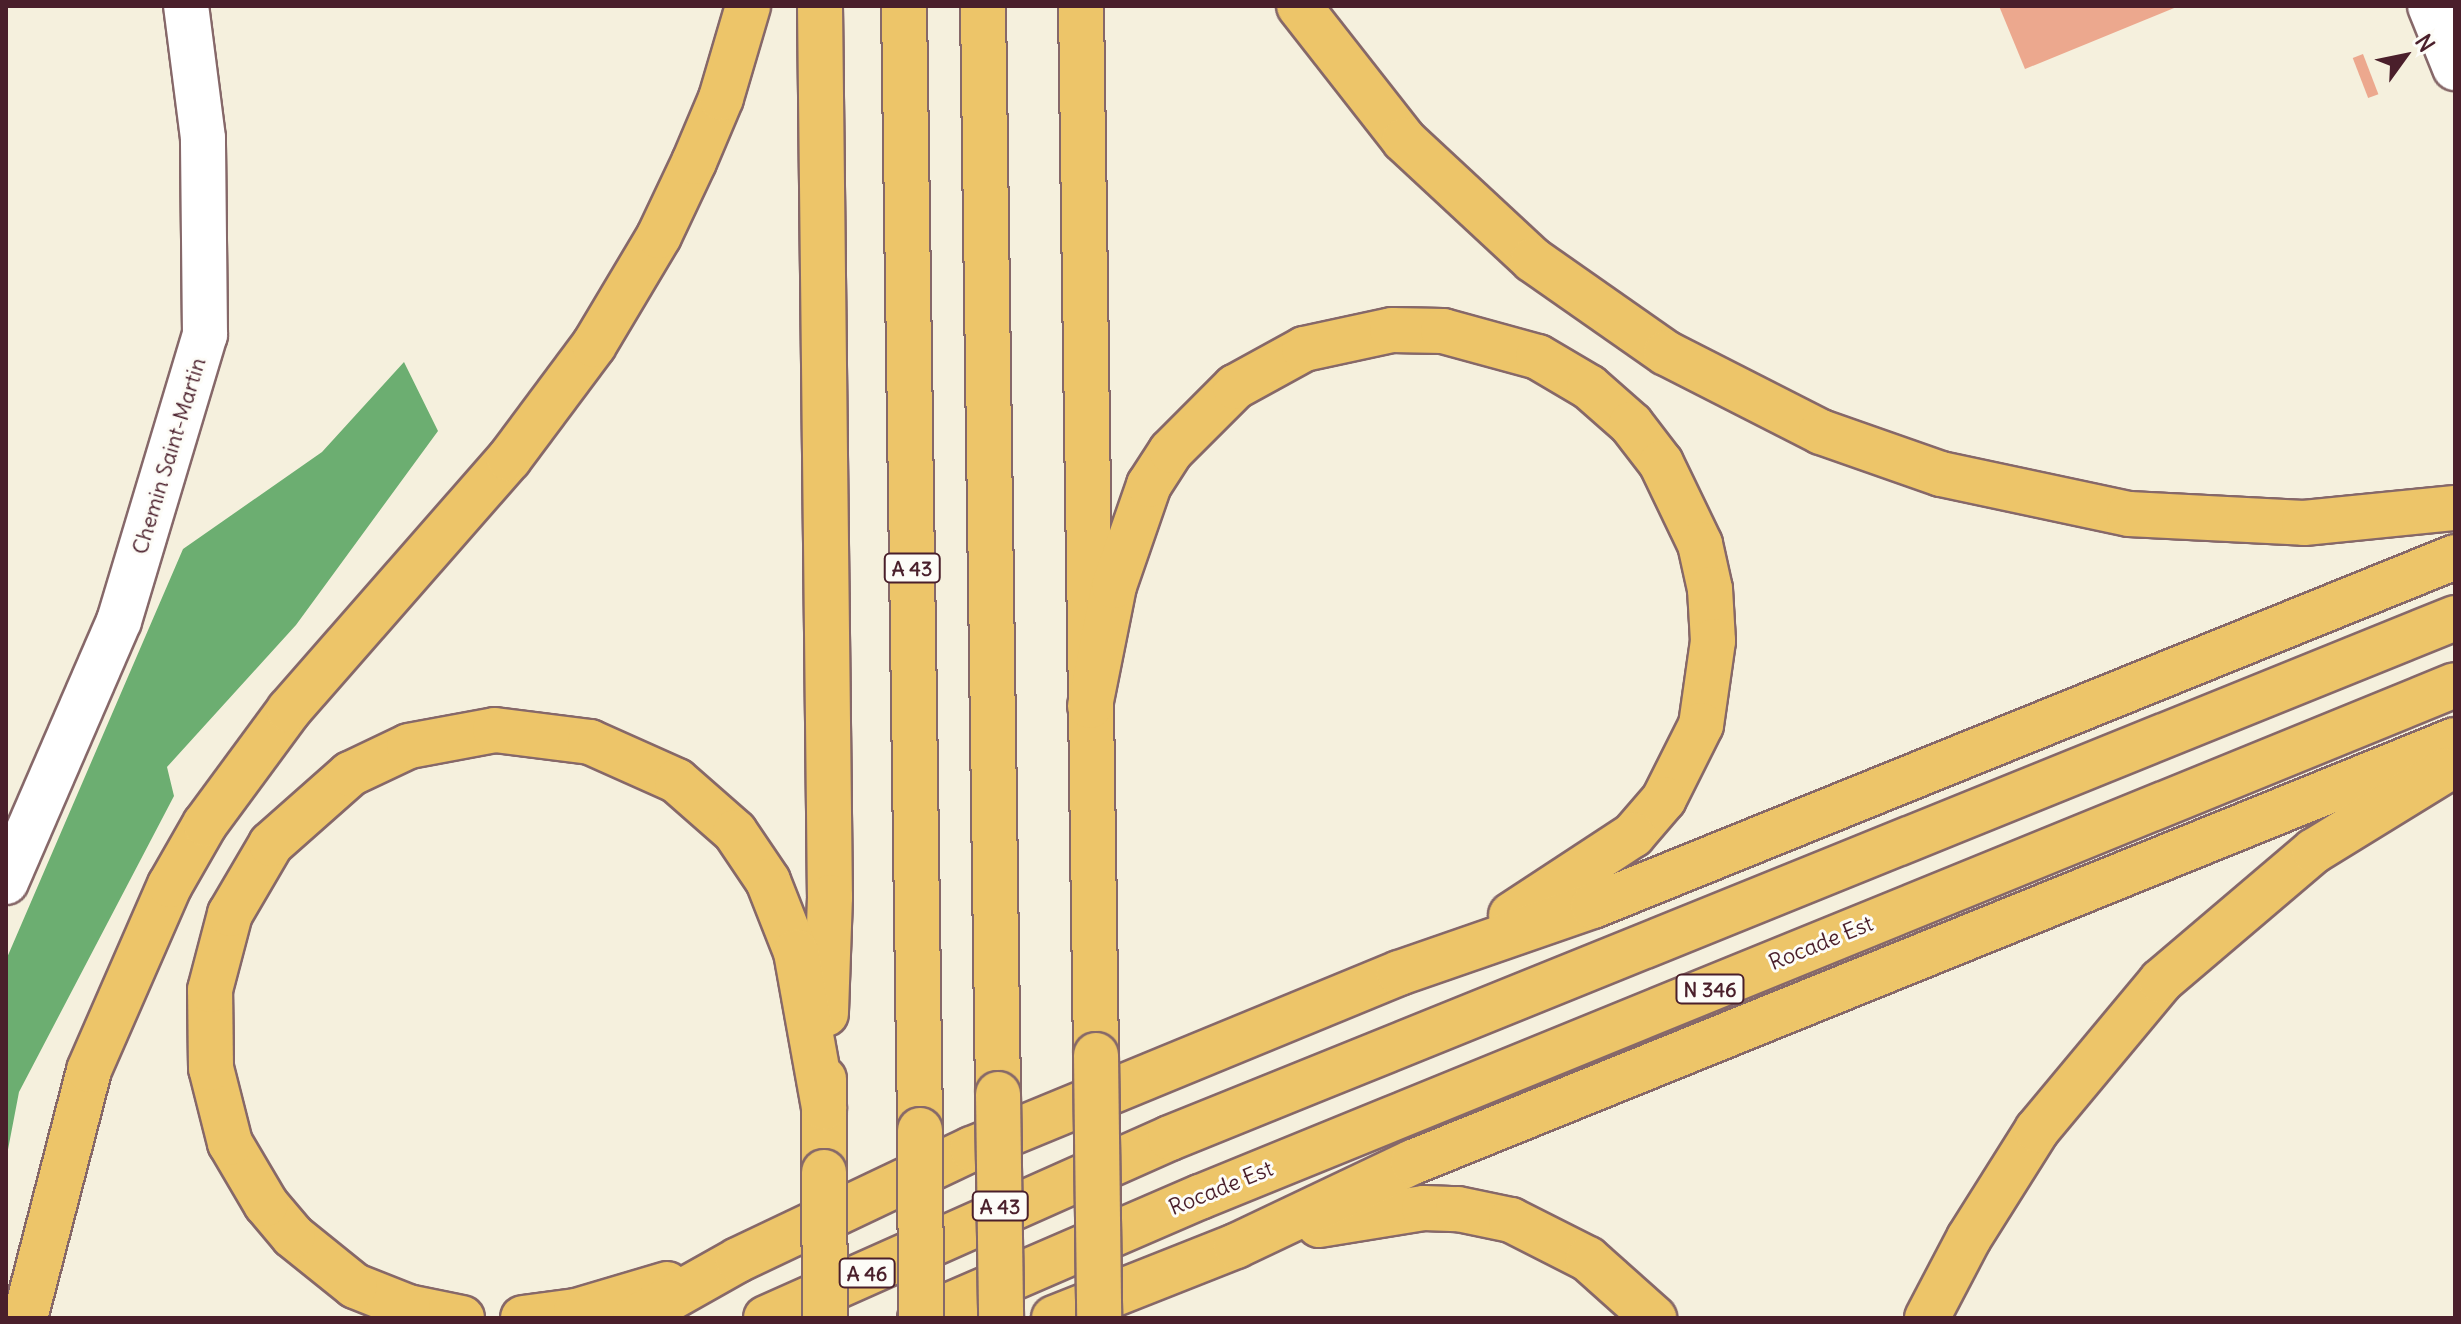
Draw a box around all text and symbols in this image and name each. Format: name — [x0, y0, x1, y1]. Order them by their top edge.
north arrow — [2365, 16, 2445, 96]
text: N — [2409, 29, 2441, 57]
street label: Chemin Saint-Martin — [127, 355, 211, 557]
road number: A 43 — [882, 552, 942, 584]
street label: Rocade Est — [1765, 910, 1877, 976]
road number: N 346 — [1674, 973, 1746, 1005]
street label: Rocade Est — [1165, 1155, 1277, 1221]
road number: A 43 — [970, 1190, 1030, 1222]
road number: A 46 — [837, 1257, 897, 1289]

